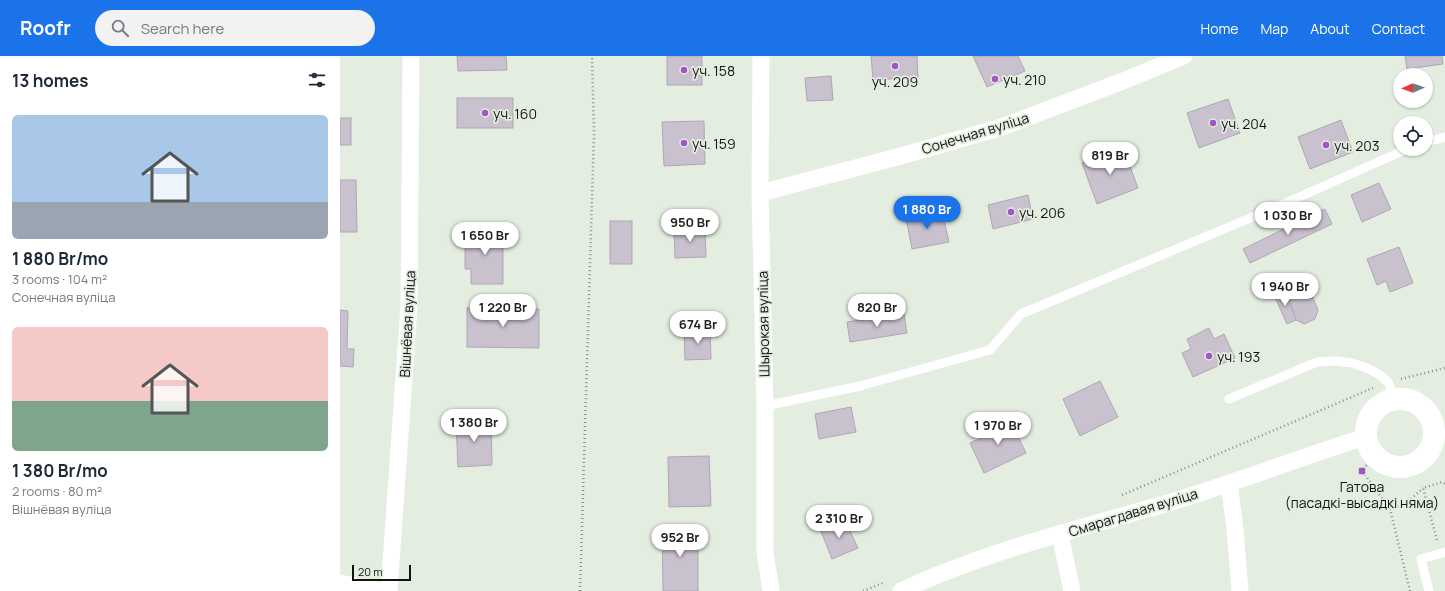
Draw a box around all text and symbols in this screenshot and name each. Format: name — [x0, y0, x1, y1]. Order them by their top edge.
search box — [95, 10, 375, 46]
text: Roofr — [20, 15, 71, 41]
icon: search — [109, 17, 131, 39]
text: Search here — [141, 18, 224, 39]
text: Home — [1201, 19, 1238, 38]
text: Map — [1260, 19, 1288, 38]
text: About — [1310, 19, 1350, 38]
text: Contact — [1372, 19, 1425, 38]
place label: уч. 158 — [692, 61, 735, 80]
marker: уч. 209 — [890, 61, 900, 71]
marker: уч. 158 — [679, 65, 689, 75]
north arrow — [1393, 68, 1433, 108]
map controls — [1393, 68, 1433, 156]
text: 13 homes — [12, 69, 88, 92]
icon: filters — [306, 69, 328, 91]
place label: уч. 210 — [1003, 70, 1046, 89]
place label: уч. 209 — [872, 72, 918, 91]
marker: уч. 210 — [990, 74, 1000, 84]
place label: уч. 160 — [493, 104, 537, 123]
marker: уч. 160 — [480, 108, 490, 118]
street label: Сонечная вуліца — [919, 108, 1031, 158]
place label: уч. 204 — [1221, 114, 1267, 133]
button: locate — [1393, 116, 1433, 156]
marker: уч. 204 — [1208, 118, 1218, 128]
place label: уч. 159 — [692, 134, 736, 153]
place label: уч. 203 — [1334, 136, 1380, 155]
marker: уч. 159 — [679, 138, 689, 148]
marker: уч. 203 — [1321, 140, 1331, 150]
icon: home — [134, 141, 206, 213]
pin: 819 Br — [1077, 142, 1143, 176]
text: 819 Br — [1091, 146, 1129, 164]
pin: 1 880 Br — [886, 196, 968, 230]
text: 1 880 Br — [903, 200, 951, 218]
pin: 1 030 Br — [1247, 202, 1329, 236]
place label: уч. 206 — [1019, 203, 1066, 222]
text: 1 030 Br — [1264, 206, 1312, 224]
marker: уч. 206 — [1006, 207, 1016, 217]
pin: 950 Br — [657, 209, 723, 243]
text: 950 Br — [670, 213, 710, 231]
pin: 1 650 Br — [444, 222, 526, 256]
text: 1 650 Br — [461, 226, 509, 244]
text: 1 880 Br/mo — [12, 247, 108, 270]
text: 3 rooms · 104 m² — [12, 270, 107, 288]
street label: Вішнёвая вуліца — [395, 270, 419, 378]
street label: Шырокая вуліца — [753, 271, 773, 377]
pin: 1 940 Br — [1244, 273, 1326, 307]
text: 1 940 Br — [1261, 277, 1309, 295]
text: Сонечная вуліца — [12, 288, 115, 306]
pin: 1 220 Br — [462, 294, 544, 328]
pin: 820 Br — [844, 294, 910, 328]
text: 1 220 Br — [479, 298, 527, 316]
text: 820 Br — [857, 298, 897, 316]
pin: 674 Br — [665, 311, 731, 345]
text: 674 Br — [679, 315, 717, 333]
place label: уч. 193 — [1217, 347, 1260, 366]
marker: уч. 193 — [1204, 351, 1214, 361]
icon: home — [134, 353, 206, 425]
pin: 1 380 Br — [433, 409, 515, 443]
pin: 1 970 Br — [957, 412, 1039, 446]
text: 1 380 Br — [450, 413, 498, 431]
text: 1 970 Br — [974, 416, 1022, 434]
text: 1 380 Br/mo — [12, 459, 108, 482]
marker: Гатова (пасадкі-высадкі няма) — [1357, 466, 1367, 476]
place label: Гатова (пасадкі-высадкі няма) — [1285, 477, 1439, 512]
text: 2 rooms · 80 m² — [12, 482, 102, 500]
street label: Смарагдавая вуліца — [1066, 483, 1200, 541]
text: Вішнёвая вуліца — [12, 500, 111, 518]
pin: 2 310 Br — [798, 505, 880, 539]
text: 2 310 Br — [815, 509, 863, 527]
pin: 952 Br — [647, 524, 713, 558]
text: 952 Br — [660, 528, 700, 546]
scale bar — [352, 563, 411, 582]
text: 20 m — [358, 564, 383, 579]

